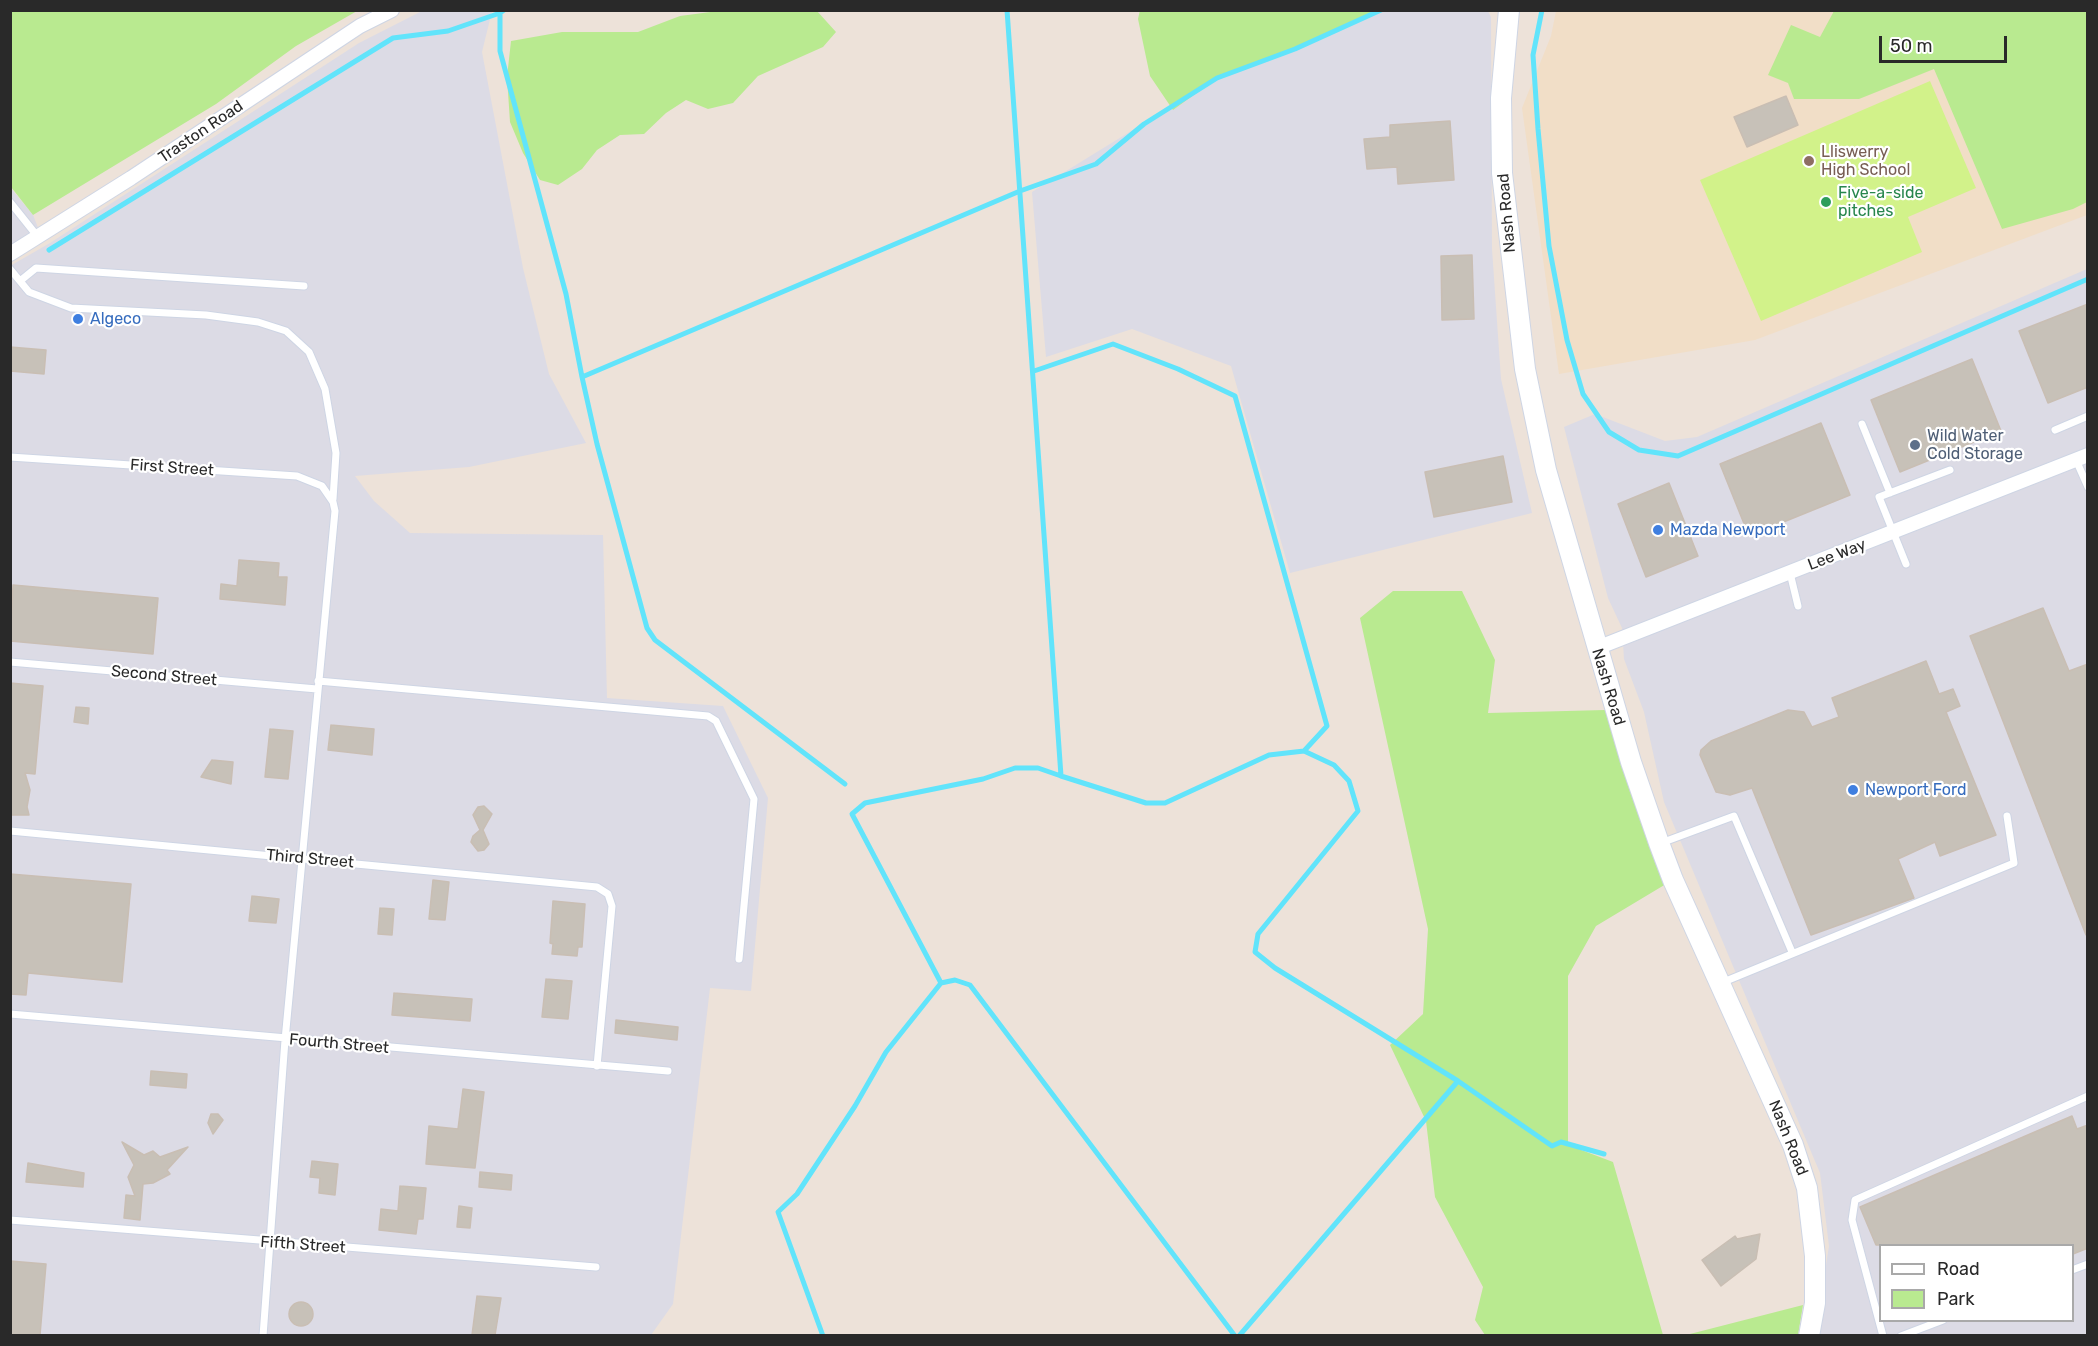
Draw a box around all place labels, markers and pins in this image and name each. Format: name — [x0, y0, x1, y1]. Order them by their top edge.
place label: Lliswerry High School — [1821, 142, 1910, 180]
marker: Lliswerry High School — [1802, 154, 1816, 168]
place label: Five-a-side pitches — [1838, 183, 1923, 221]
marker: Five-a-side pitches — [1819, 195, 1833, 209]
place label: Algeco — [90, 309, 141, 329]
marker: Algeco — [71, 312, 85, 326]
place label: Wild Water Cold Storage — [1927, 426, 2023, 464]
marker: Wild Water Cold Storage — [1908, 438, 1922, 452]
place label: Mazda Newport — [1670, 520, 1786, 540]
marker: Mazda Newport — [1651, 523, 1665, 537]
place label: Newport Ford — [1865, 780, 1966, 800]
marker: Newport Ford — [1846, 783, 1860, 797]

